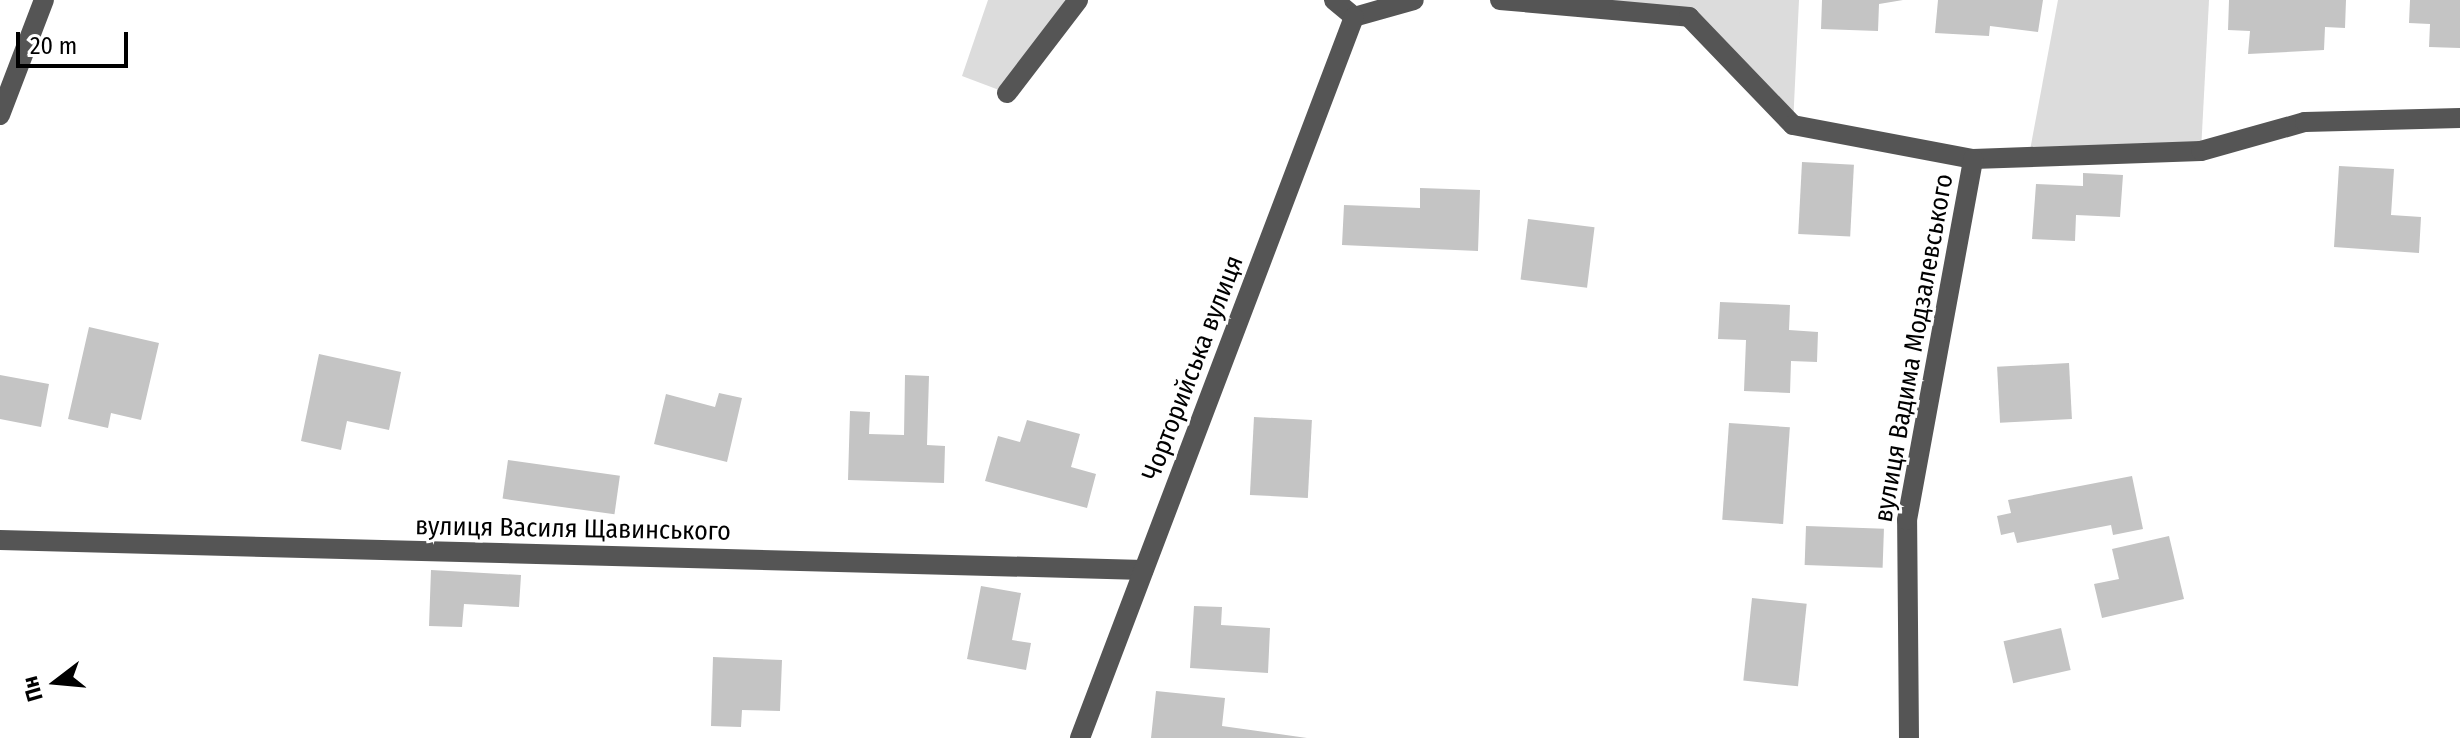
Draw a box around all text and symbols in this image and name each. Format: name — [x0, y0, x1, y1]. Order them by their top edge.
scale bar — [20, 16, 132, 66]
text: 20 m — [30, 32, 77, 60]
street label: вулиця Вадима Модзалевського — [1868, 172, 1960, 524]
street label: Чорторийська вулиця — [1136, 251, 1250, 485]
street label: вулиця Василя Щавинського — [415, 511, 731, 547]
north arrow — [16, 642, 96, 722]
text: Пн — [16, 673, 49, 704]

